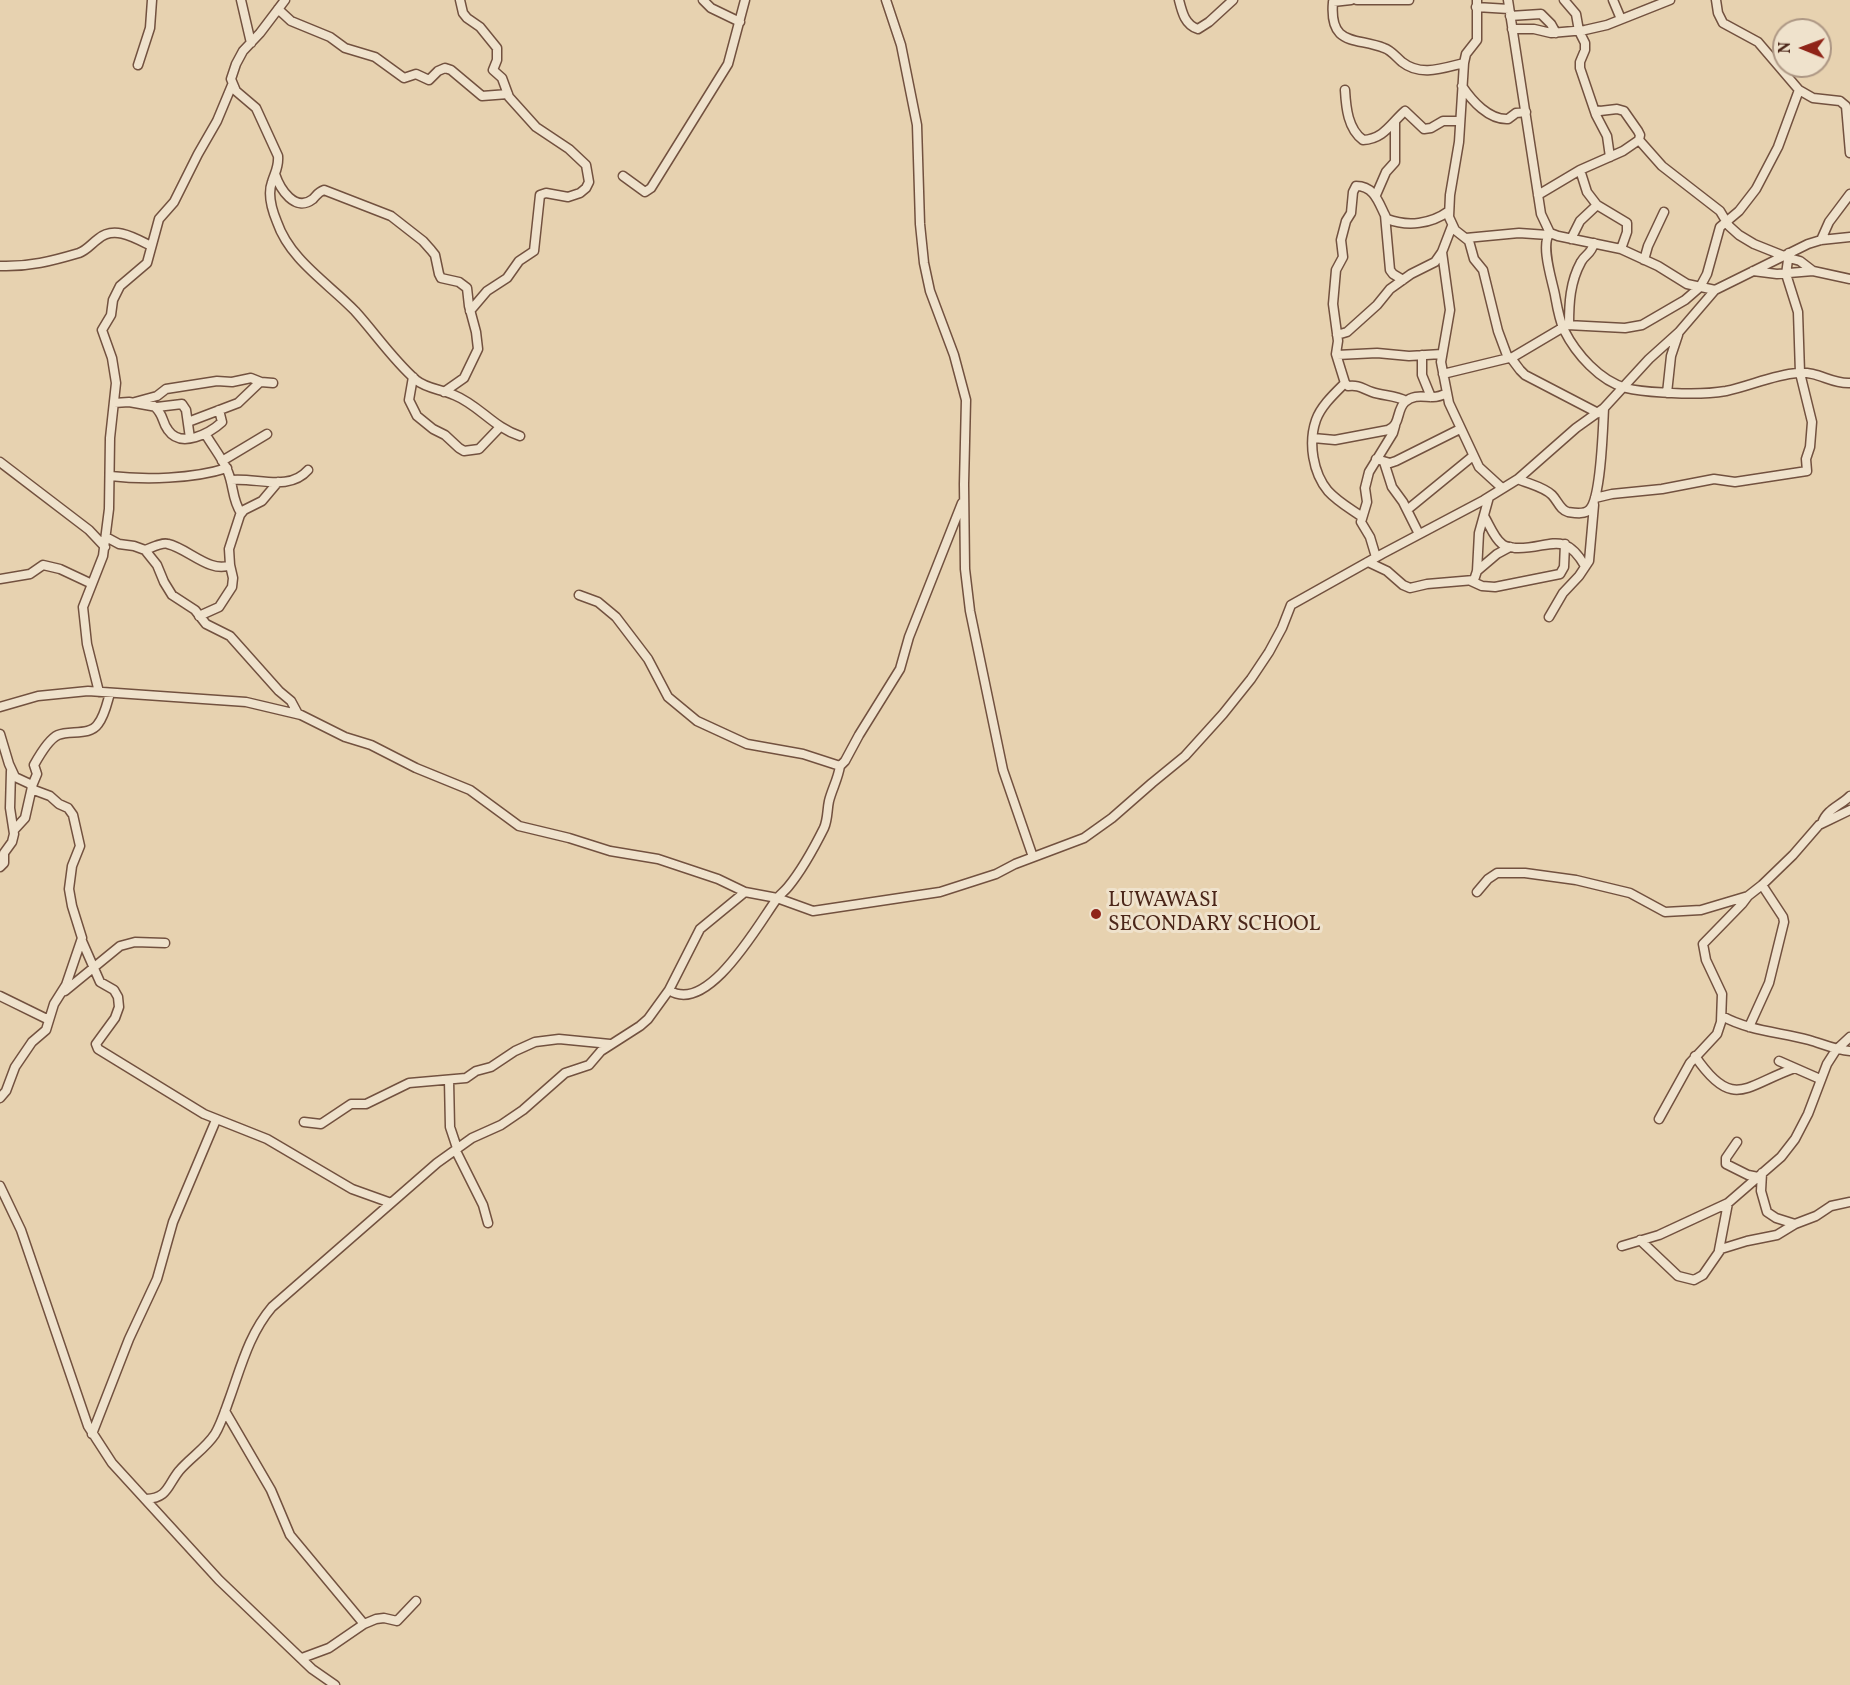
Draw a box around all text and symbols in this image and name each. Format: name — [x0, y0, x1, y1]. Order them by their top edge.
north arrow — [1772, 18, 1832, 78]
text: N — [1775, 42, 1797, 54]
place label: LUWAWASI SECONDARY SCHOOL — [1108, 889, 1320, 939]
marker: LUWAWASI SECONDARY SCHOOL — [1089, 907, 1103, 921]

